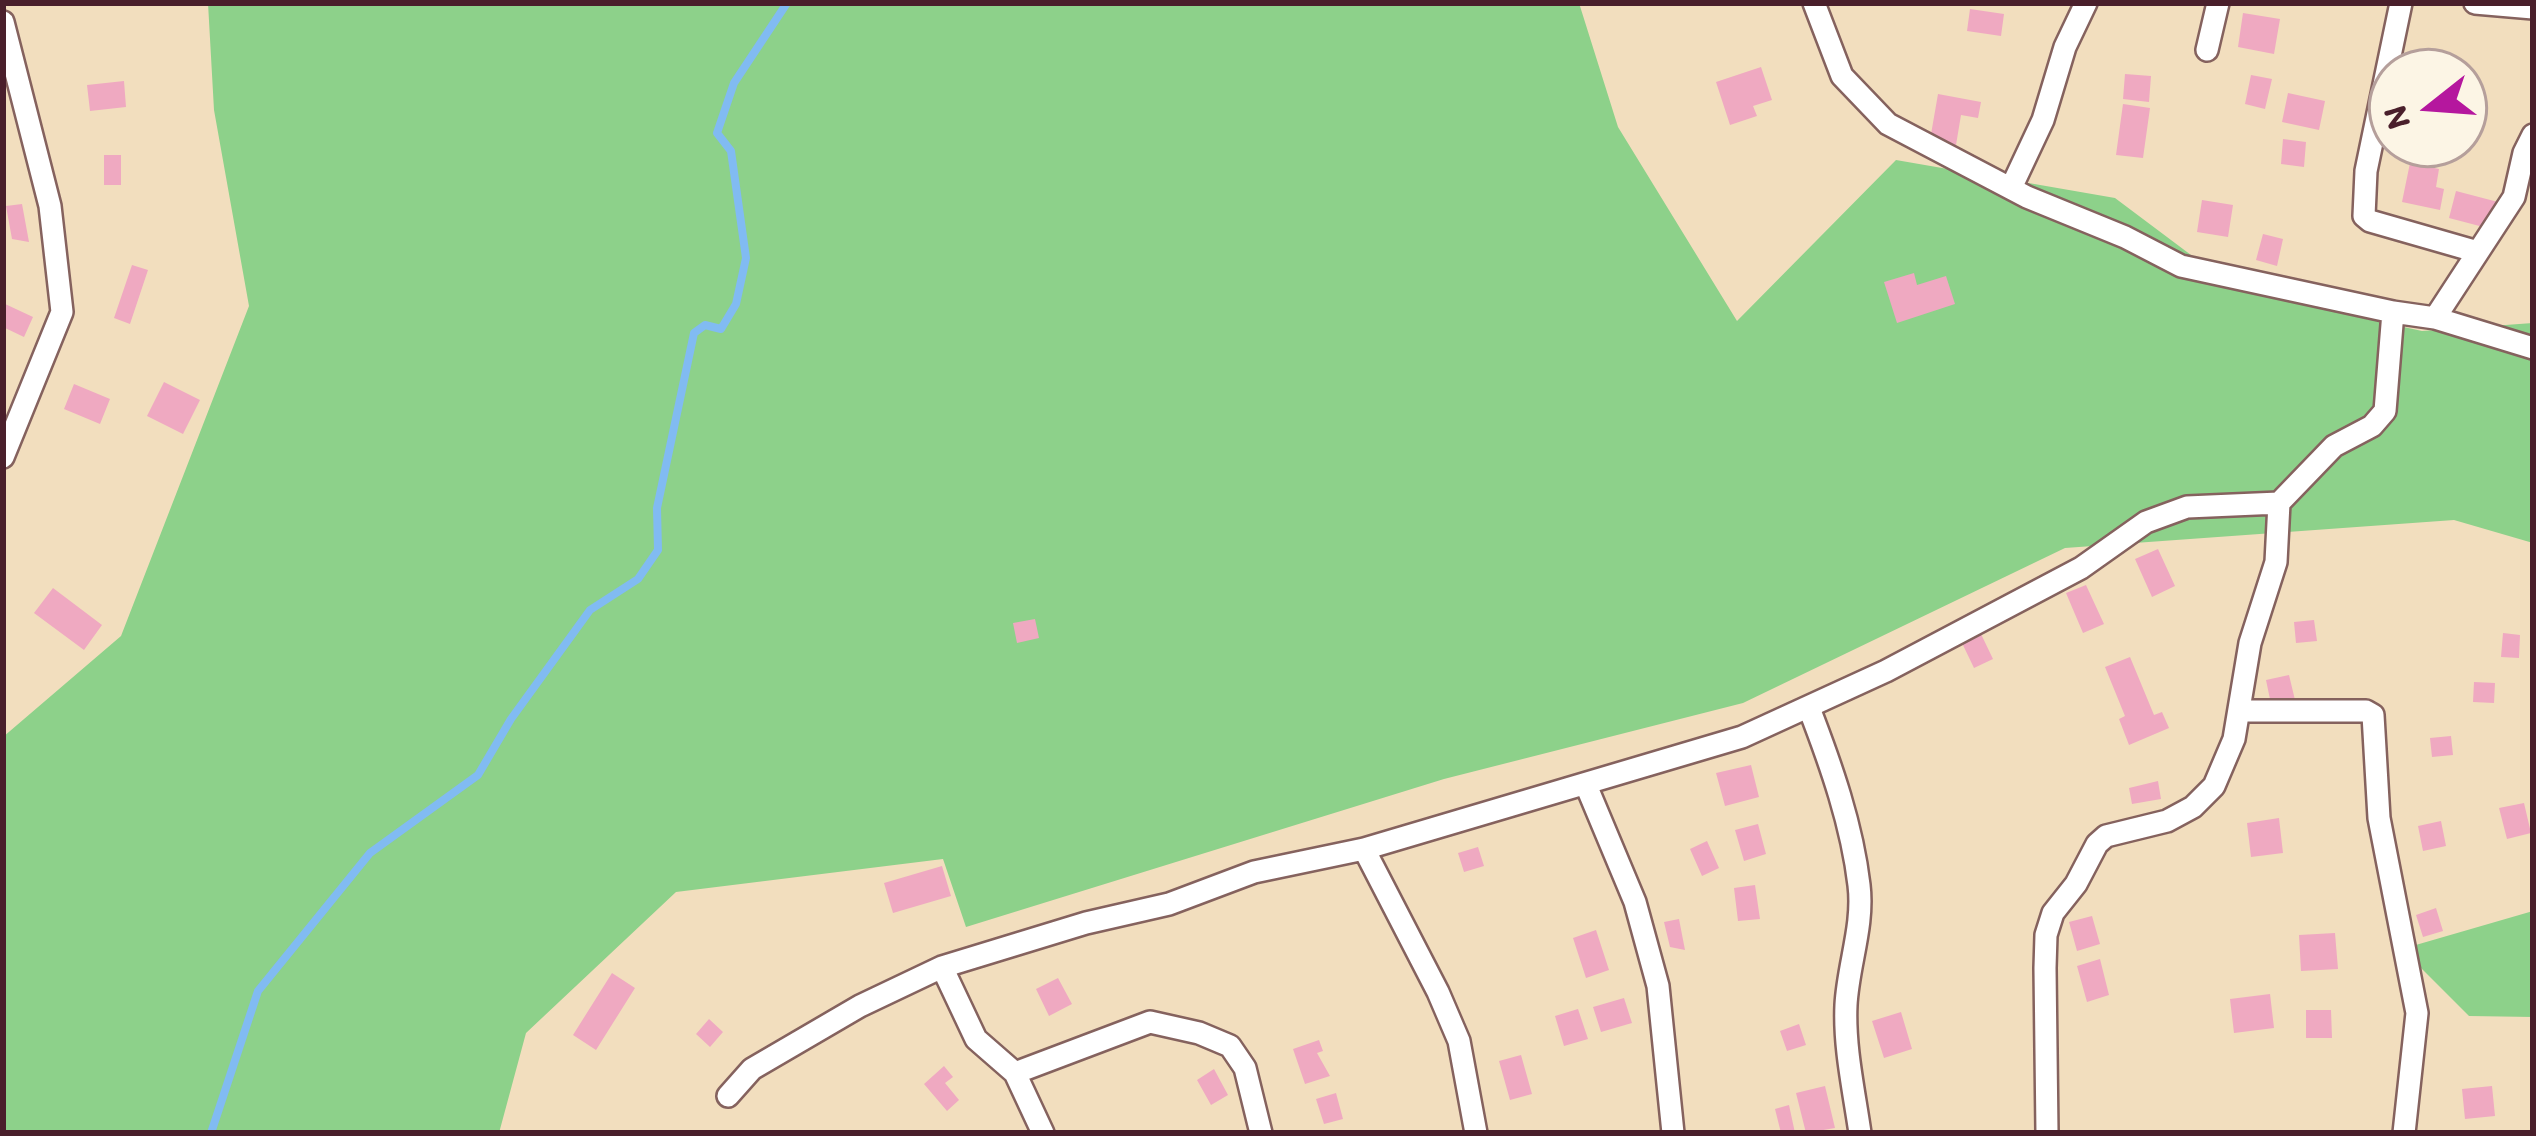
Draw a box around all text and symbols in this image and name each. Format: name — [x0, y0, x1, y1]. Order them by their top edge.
north arrow — [2368, 48, 2488, 168]
text: N — [2374, 101, 2418, 134]

